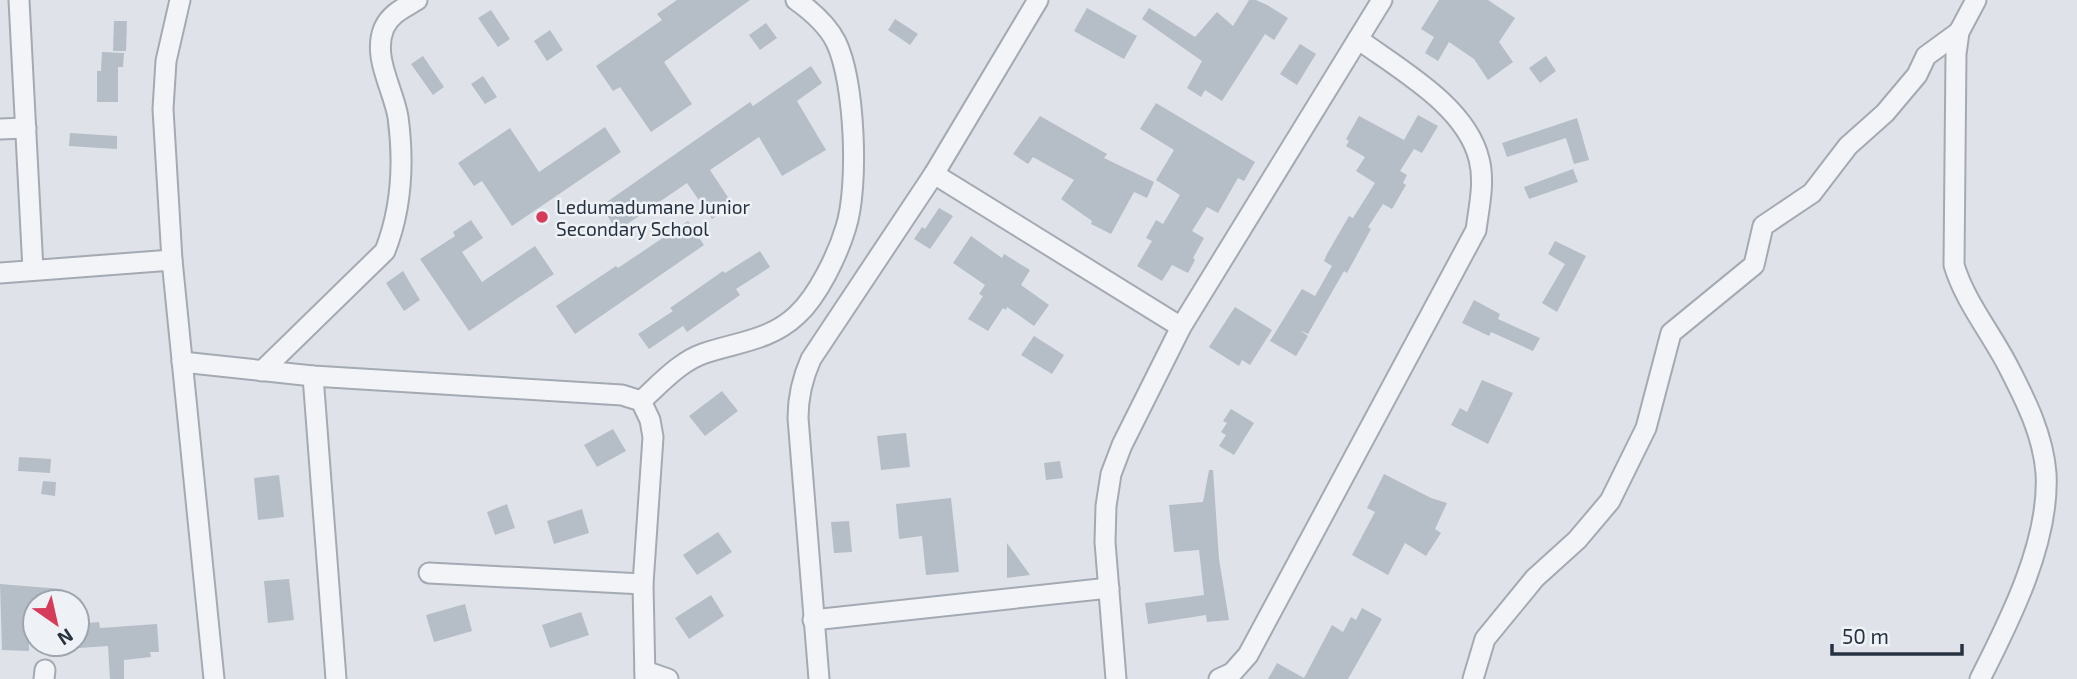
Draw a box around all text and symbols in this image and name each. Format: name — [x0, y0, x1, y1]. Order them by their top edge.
place label: Ledumadumane Junior Secondary School — [556, 195, 750, 240]
marker: Ledumadumane Junior Secondary School — [534, 209, 550, 225]
north arrow — [21, 588, 91, 658]
scale bar — [1832, 612, 1962, 656]
text: 50 m — [1842, 623, 1889, 648]
text: N — [54, 624, 78, 651]

